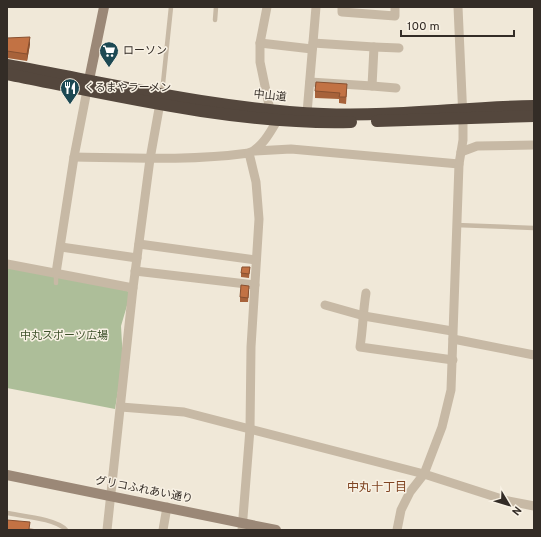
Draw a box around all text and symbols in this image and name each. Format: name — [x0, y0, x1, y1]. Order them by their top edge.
scale bar — [401, 12, 514, 38]
text: 100 m — [407, 19, 440, 35]
supermarket icon: ローソン — [98, 40, 120, 68]
place label: ローソン — [123, 44, 167, 58]
restaurant icon: くるまやラーメン — [59, 77, 81, 105]
place label: くるまやラーメン — [84, 81, 171, 95]
street label: 中山道 — [253, 87, 287, 105]
park label: 中丸スポーツ広場 — [20, 329, 108, 343]
street label: グリコふれあい通り — [94, 474, 194, 506]
district label: 中丸十丁目 — [347, 480, 407, 496]
north arrow — [489, 485, 529, 525]
text: N — [508, 503, 524, 518]

